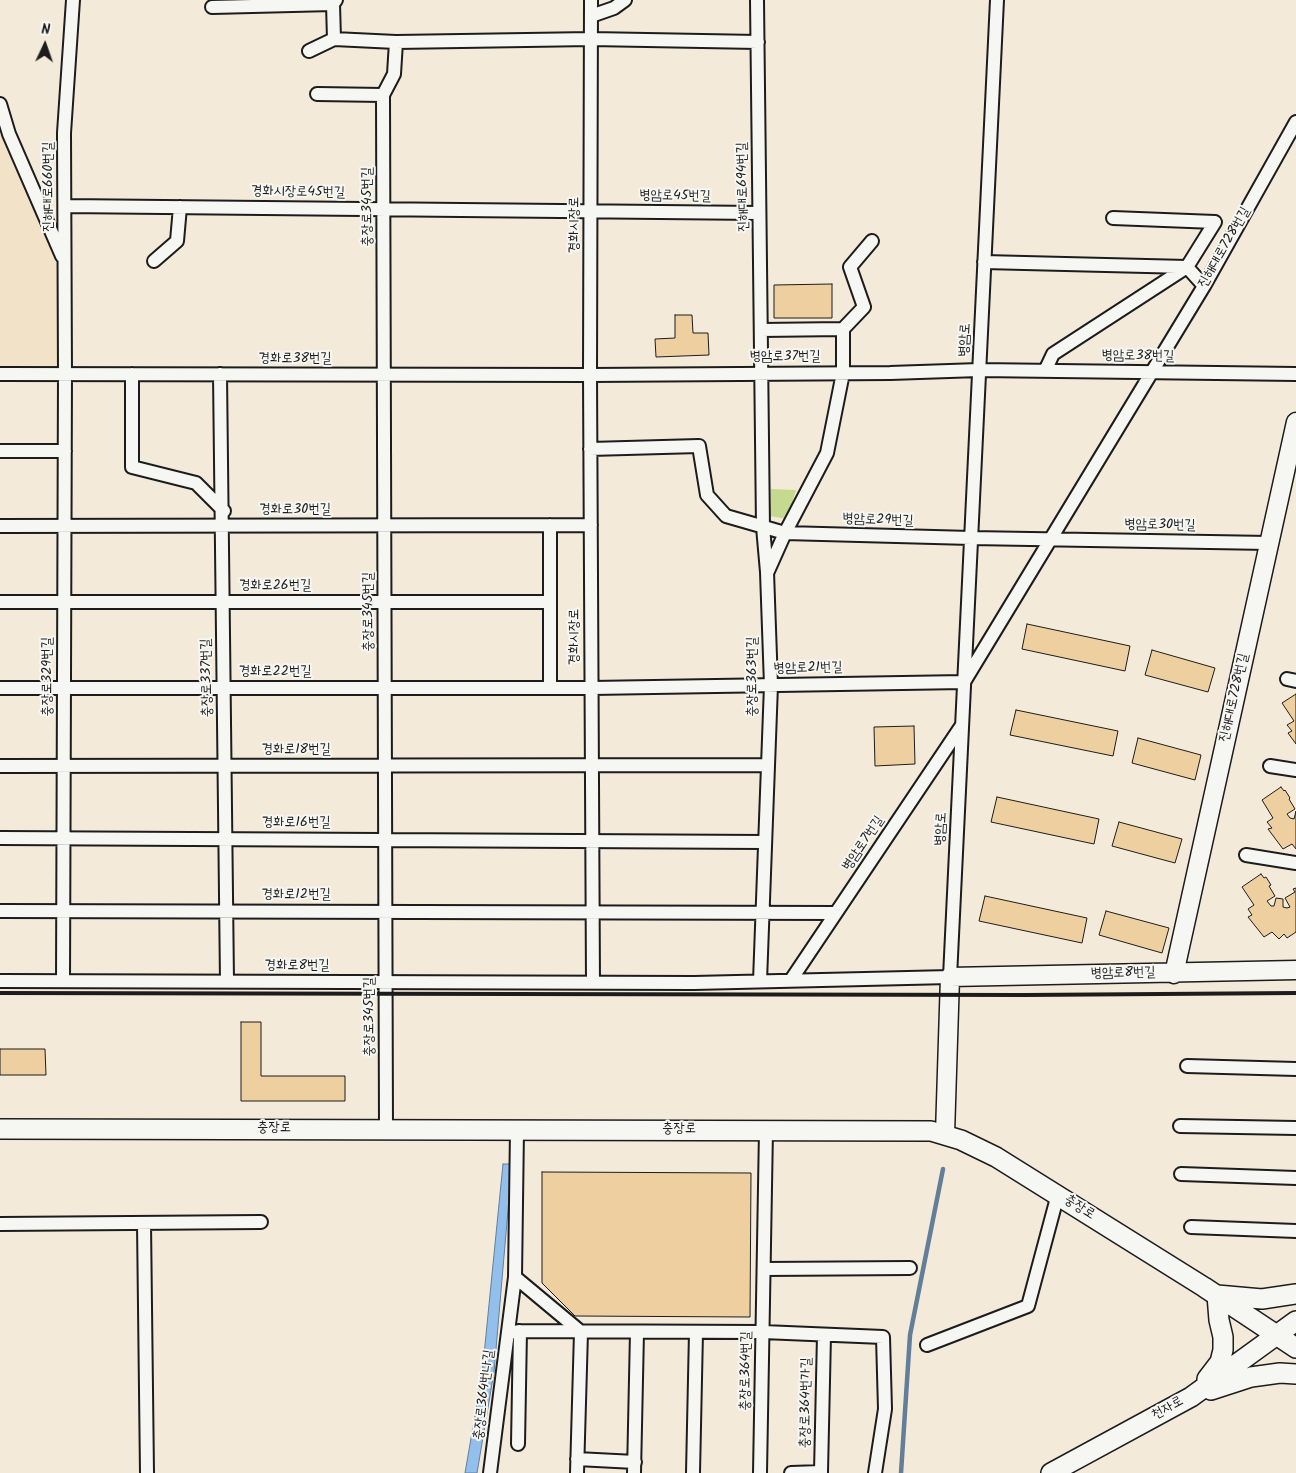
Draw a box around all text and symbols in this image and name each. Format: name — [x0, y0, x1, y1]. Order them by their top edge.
text: N — [41, 19, 51, 41]
north arrow — [20, 20, 70, 70]
street label: 진해대로660번길 — [42, 142, 58, 232]
street label: 진해대로694번길 — [735, 142, 753, 232]
street label: 충장로345번길 — [361, 167, 377, 247]
street label: 경화시장로45번길 — [251, 184, 345, 202]
street label: 병암로45번길 — [639, 188, 711, 206]
street label: 경화시장로 — [568, 197, 584, 253]
street label: 진해대로728번길 — [1195, 205, 1255, 291]
street label: 병암로 — [957, 323, 975, 357]
street label: 병암로38번길 — [1101, 348, 1175, 366]
street label: 병암로37번길 — [750, 350, 820, 366]
street label: 경화로38번길 — [259, 352, 331, 368]
street label: 경화로30번길 — [259, 503, 331, 519]
street label: 병암로29번길 — [842, 511, 914, 531]
street label: 병암로30번길 — [1124, 517, 1196, 535]
street label: 충장로345번길 — [362, 572, 378, 652]
street label: 경화로26번길 — [239, 579, 311, 595]
street label: 경화시장로 — [568, 609, 584, 665]
street label: 충장로329번길 — [41, 637, 57, 717]
street label: 충장로363번길 — [746, 637, 762, 717]
street label: 충장로337번길 — [199, 638, 217, 718]
street label: 진해대로728번길 — [1217, 652, 1253, 744]
street label: 병암로21번길 — [773, 660, 843, 678]
street label: 경화로22번길 — [239, 665, 311, 681]
street label: 경화로18번길 — [261, 743, 331, 759]
street label: 병암로 — [933, 812, 951, 846]
street label: 병암로7번길 — [839, 813, 889, 875]
street label: 경화로16번길 — [262, 816, 330, 832]
street label: 경화로12번길 — [262, 888, 330, 904]
street label: 경화로8번길 — [265, 959, 329, 975]
street label: 병암로8번길 — [1090, 965, 1156, 983]
street label: 충장로345번길 — [363, 977, 379, 1057]
street label: 충장로 — [257, 1121, 291, 1137]
street label: 충장로 — [662, 1122, 696, 1138]
street label: 충장로 — [1060, 1192, 1098, 1224]
street label: 충장로364번길 — [738, 1331, 756, 1411]
street label: 충장로364번나길 — [471, 1349, 499, 1441]
street label: 충장로364번가길 — [798, 1357, 816, 1449]
street label: 천자로 — [1149, 1393, 1187, 1425]

